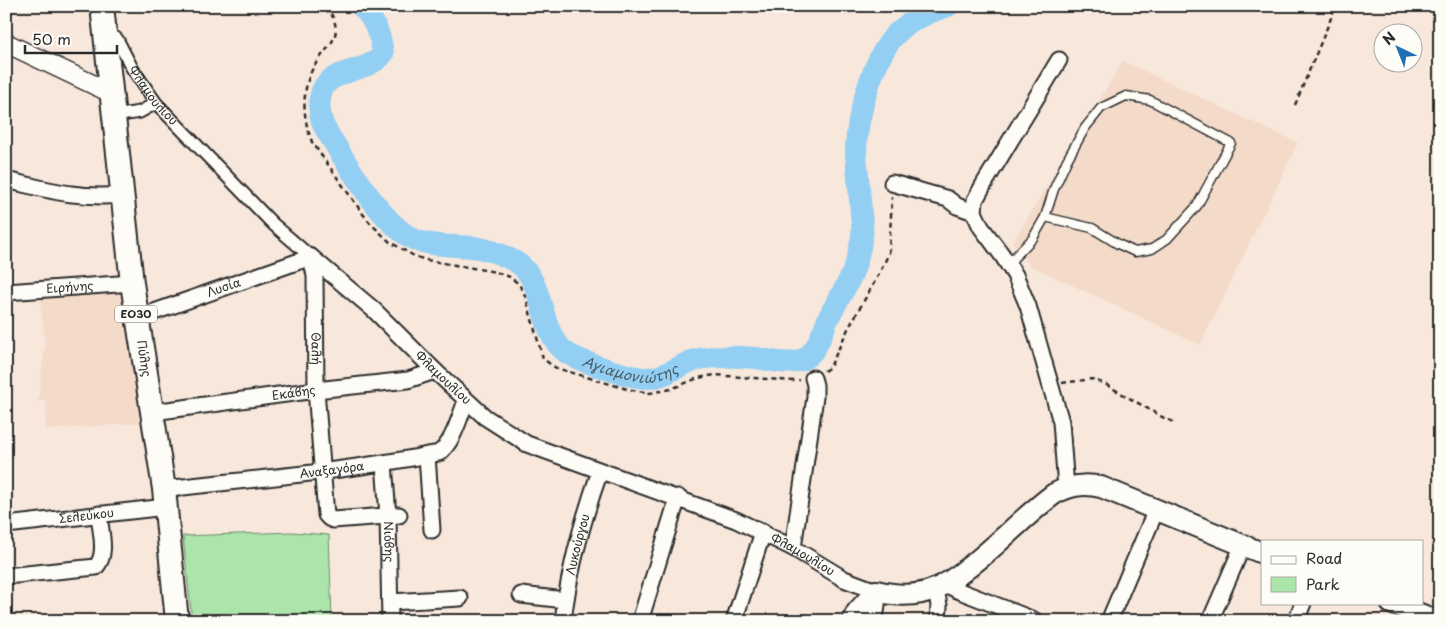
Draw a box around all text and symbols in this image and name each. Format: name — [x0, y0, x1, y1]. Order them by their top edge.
scale bar — [25, 22, 118, 54]
north arrow — [1374, 22, 1424, 72]
text: 50 m — [32, 27, 71, 50]
text: N — [1378, 27, 1400, 50]
street label: Φλαμουλίου — [125, 62, 183, 129]
street label: Λυσία — [204, 272, 243, 301]
street label: Ειρήνης — [45, 276, 94, 297]
road number: ΕΟ30 — [115, 306, 157, 322]
street label: Θαλή — [307, 332, 326, 365]
street label: Πύλης — [133, 339, 156, 378]
street label: Φλαμουλίου — [411, 346, 476, 408]
water label: Αγιαμονιώτης — [580, 351, 683, 388]
street label: Εκάβης — [271, 380, 317, 404]
street label: Αναξαγόρα — [299, 456, 365, 482]
street label: Σελεύκου — [58, 503, 115, 527]
street label: Λυκούργου — [561, 511, 594, 577]
street label: Νιόβης — [380, 521, 399, 563]
street label: Φλαμουλίου — [768, 528, 839, 579]
legend — [1261, 540, 1424, 604]
text: Road — [1306, 546, 1342, 569]
text: Park — [1306, 572, 1340, 595]

